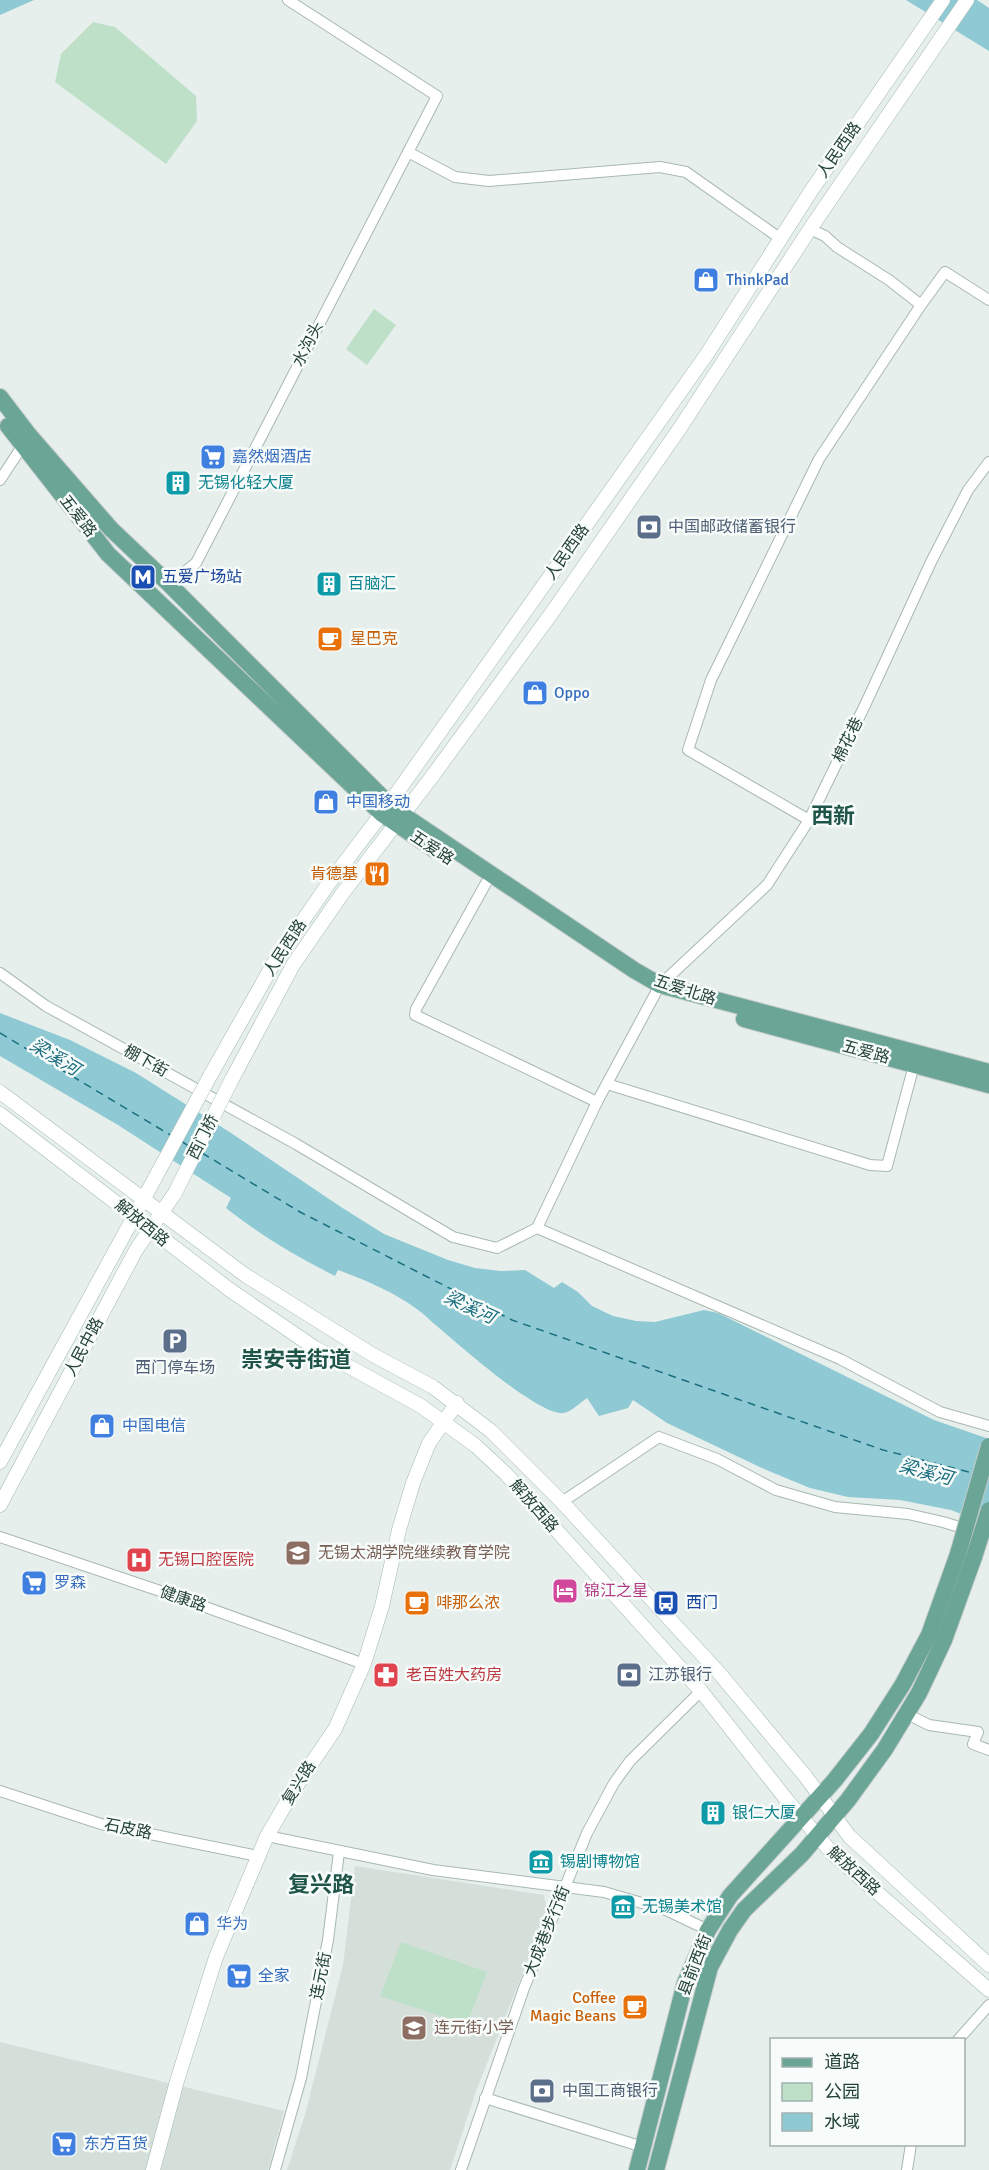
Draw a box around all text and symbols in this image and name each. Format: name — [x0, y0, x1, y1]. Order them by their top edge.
street label: 人民西路 — [812, 118, 866, 182]
shop icon: ThinkPad — [691, 265, 721, 295]
place label: ThinkPad — [726, 270, 789, 290]
street label: 水沟头 — [288, 318, 328, 370]
supermarket icon: 嘉然烟酒店 — [198, 442, 228, 472]
place label: 嘉然烟酒店 — [232, 447, 312, 467]
building icon: 无锡化轻大厦 — [163, 468, 193, 498]
place label: 无锡化轻大厦 — [198, 473, 294, 493]
street label: 五爱路 — [55, 491, 101, 541]
bank icon: 中国邮政储蓄银行 — [634, 512, 664, 542]
place label: 中国邮政储蓄银行 — [668, 517, 796, 537]
street label: 人民西路 — [540, 520, 594, 584]
metro station icon: 五爱广场站 — [128, 562, 158, 592]
place label: 五爱广场站 — [162, 567, 242, 587]
building icon: 百脑汇 — [314, 569, 344, 599]
place label: 百脑汇 — [348, 574, 396, 594]
cafe icon: 星巴克 — [315, 624, 345, 654]
place label: 星巴克 — [350, 629, 398, 649]
shop icon: Oppo — [520, 678, 550, 708]
place label: Oppo — [554, 683, 590, 703]
street label: 棉花巷 — [828, 714, 868, 766]
shop icon: 中国移动 — [311, 787, 341, 817]
place label: 中国移动 — [346, 792, 410, 812]
district label: 西新 — [811, 802, 855, 829]
street label: 五爱路 — [406, 827, 458, 869]
restaurant icon: 肯德基 — [362, 859, 392, 889]
place label: 肯德基 — [310, 864, 358, 884]
street label: 人民西路 — [259, 916, 311, 980]
street label: 五爱北路 — [651, 971, 719, 1009]
water label: 梁溪河 — [26, 1034, 86, 1082]
street label: 五爱路 — [840, 1036, 892, 1068]
street label: 棚下街 — [120, 1041, 172, 1081]
street label: 西门桥 — [183, 1111, 223, 1163]
street label: 解放西路 — [111, 1195, 173, 1251]
water label: 梁溪河 — [441, 1286, 502, 1330]
street label: 人民中路 — [60, 1314, 108, 1380]
parking icon: 西门停车场 — [160, 1326, 190, 1356]
district label: 崇安寺街道 — [241, 1346, 351, 1373]
place label: 西门停车场 — [135, 1358, 215, 1378]
shop icon: 中国电信 — [87, 1411, 117, 1441]
place label: 中国电信 — [122, 1416, 186, 1436]
water label: 梁溪河 — [897, 1454, 958, 1490]
street label: 解放西路 — [505, 1475, 563, 1537]
school or university icon: 无锡太湖学院继续教育学院 — [283, 1538, 313, 1568]
place label: 无锡太湖学院继续教育学院 — [318, 1543, 510, 1563]
hospital icon: 无锡口腔医院 — [124, 1545, 154, 1575]
place label: 无锡口腔医院 — [158, 1550, 254, 1570]
supermarket icon: 罗森 — [19, 1568, 49, 1598]
place label: 罗森 — [54, 1573, 86, 1593]
hotel icon: 锦江之星 — [550, 1576, 580, 1606]
place label: 锦江之星 — [584, 1581, 648, 1601]
street label: 健康路 — [157, 1582, 209, 1616]
cafe icon: 啡那么浓 — [402, 1588, 432, 1618]
bus stop icon: 西门 — [651, 1588, 681, 1618]
place label: 啡那么浓 — [436, 1593, 500, 1613]
place label: 西门 — [686, 1593, 718, 1613]
pharmacy icon: 老百姓大药房 — [371, 1660, 401, 1690]
bank icon: 江苏银行 — [614, 1660, 644, 1690]
place label: 老百姓大药房 — [406, 1665, 502, 1685]
place label: 江苏银行 — [648, 1665, 712, 1685]
street label: 复兴路 — [278, 1757, 320, 1809]
building icon: 银仁大厦 — [698, 1798, 728, 1828]
place label: 银仁大厦 — [732, 1803, 796, 1823]
street label: 石皮路 — [103, 1815, 153, 1843]
street label: 解放西路 — [824, 1842, 884, 1900]
museum icon: 锡剧博物馆 — [526, 1847, 556, 1877]
place label: 锡剧博物馆 — [560, 1852, 640, 1872]
district label: 复兴路 — [288, 1871, 354, 1898]
street label: 大成巷步行街 — [520, 1883, 574, 1979]
museum icon: 无锡美术馆 — [608, 1892, 638, 1922]
place label: 无锡美术馆 — [642, 1897, 722, 1917]
shop icon: 华为 — [182, 1909, 212, 1939]
place label: 华为 — [216, 1914, 248, 1934]
street label: 县前西街 — [674, 1932, 716, 1998]
street label: 连元街 — [307, 1951, 335, 2001]
supermarket icon: 全家 — [224, 1961, 254, 1991]
place label: 全家 — [258, 1966, 290, 1986]
place label: Coffee Magic Beans — [530, 1988, 616, 2026]
cafe icon: Coffee Magic Beans — [620, 1992, 650, 2022]
school or university icon: 连元街小学 — [399, 2013, 429, 2043]
place label: 连元街小学 — [434, 2018, 514, 2038]
legend — [770, 2038, 965, 2146]
text: 道路 — [824, 2051, 860, 2073]
bank icon: 中国工商银行 — [527, 2076, 557, 2106]
place label: 中国工商银行 — [562, 2081, 658, 2101]
text: 公园 — [824, 2081, 860, 2103]
text: 水域 — [824, 2111, 860, 2133]
supermarket icon: 东方百货 — [49, 2129, 79, 2159]
place label: 东方百货 — [84, 2134, 148, 2154]

